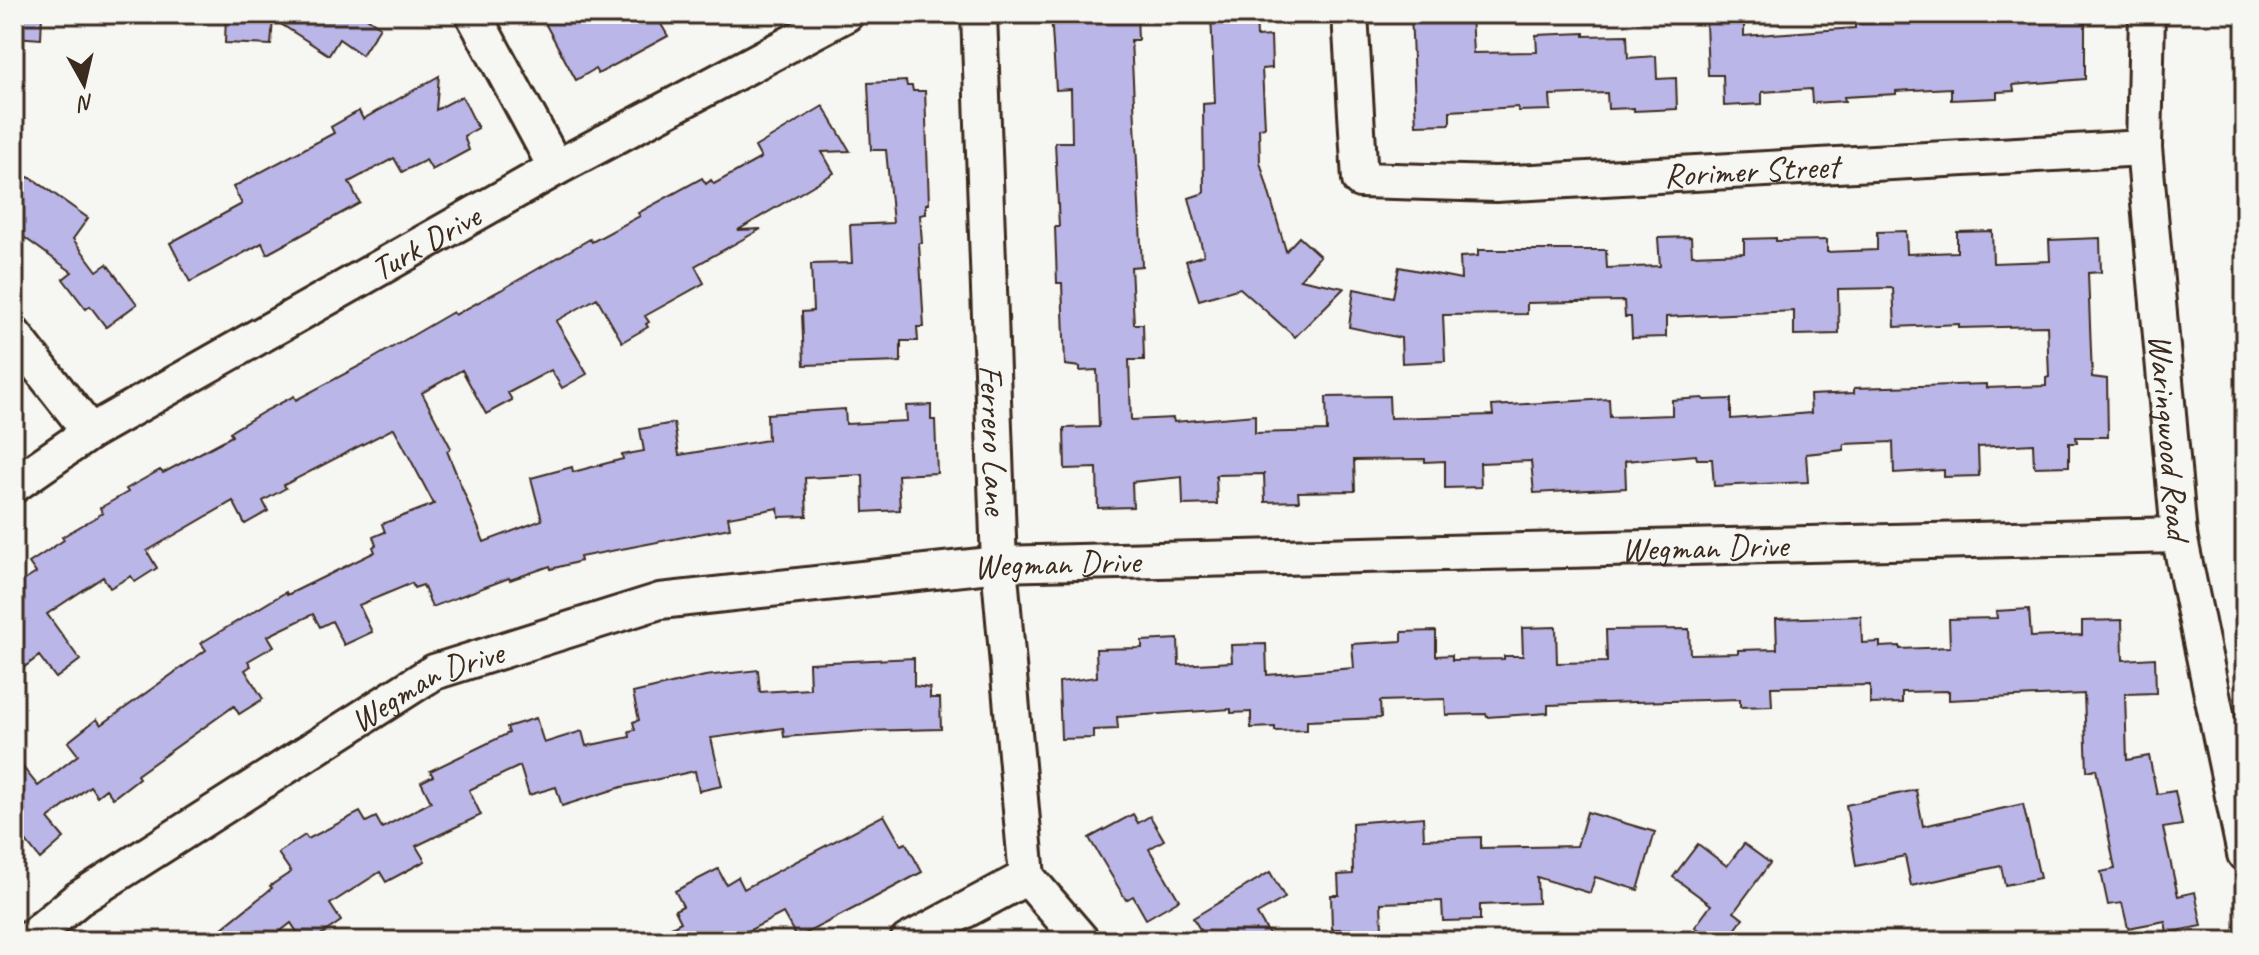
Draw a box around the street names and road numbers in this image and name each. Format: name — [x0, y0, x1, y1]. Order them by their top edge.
street label: Rorimer Street — [1663, 143, 1845, 196]
street label: Turk Drive — [363, 193, 489, 290]
street label: Waringwood Road — [2139, 332, 2201, 546]
street label: Ferrero Lane — [970, 364, 1019, 517]
street label: Wegman Drive — [1621, 523, 1791, 570]
street label: Wegman Drive — [971, 539, 1144, 588]
street label: Wegman Drive — [342, 629, 511, 742]

